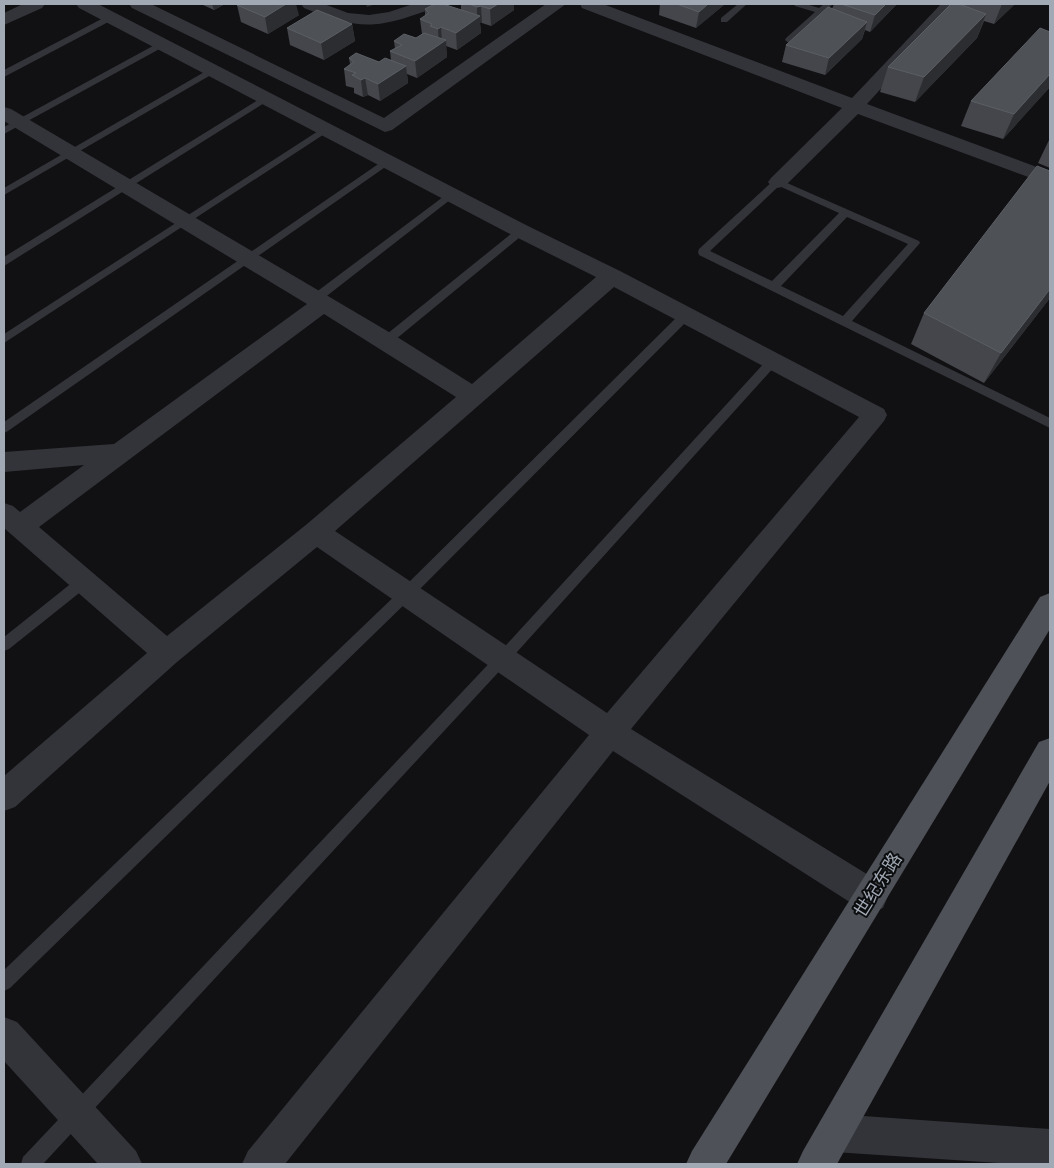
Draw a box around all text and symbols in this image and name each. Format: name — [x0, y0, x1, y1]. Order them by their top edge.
street label: 世纪东路 — [848, 848, 908, 922]

